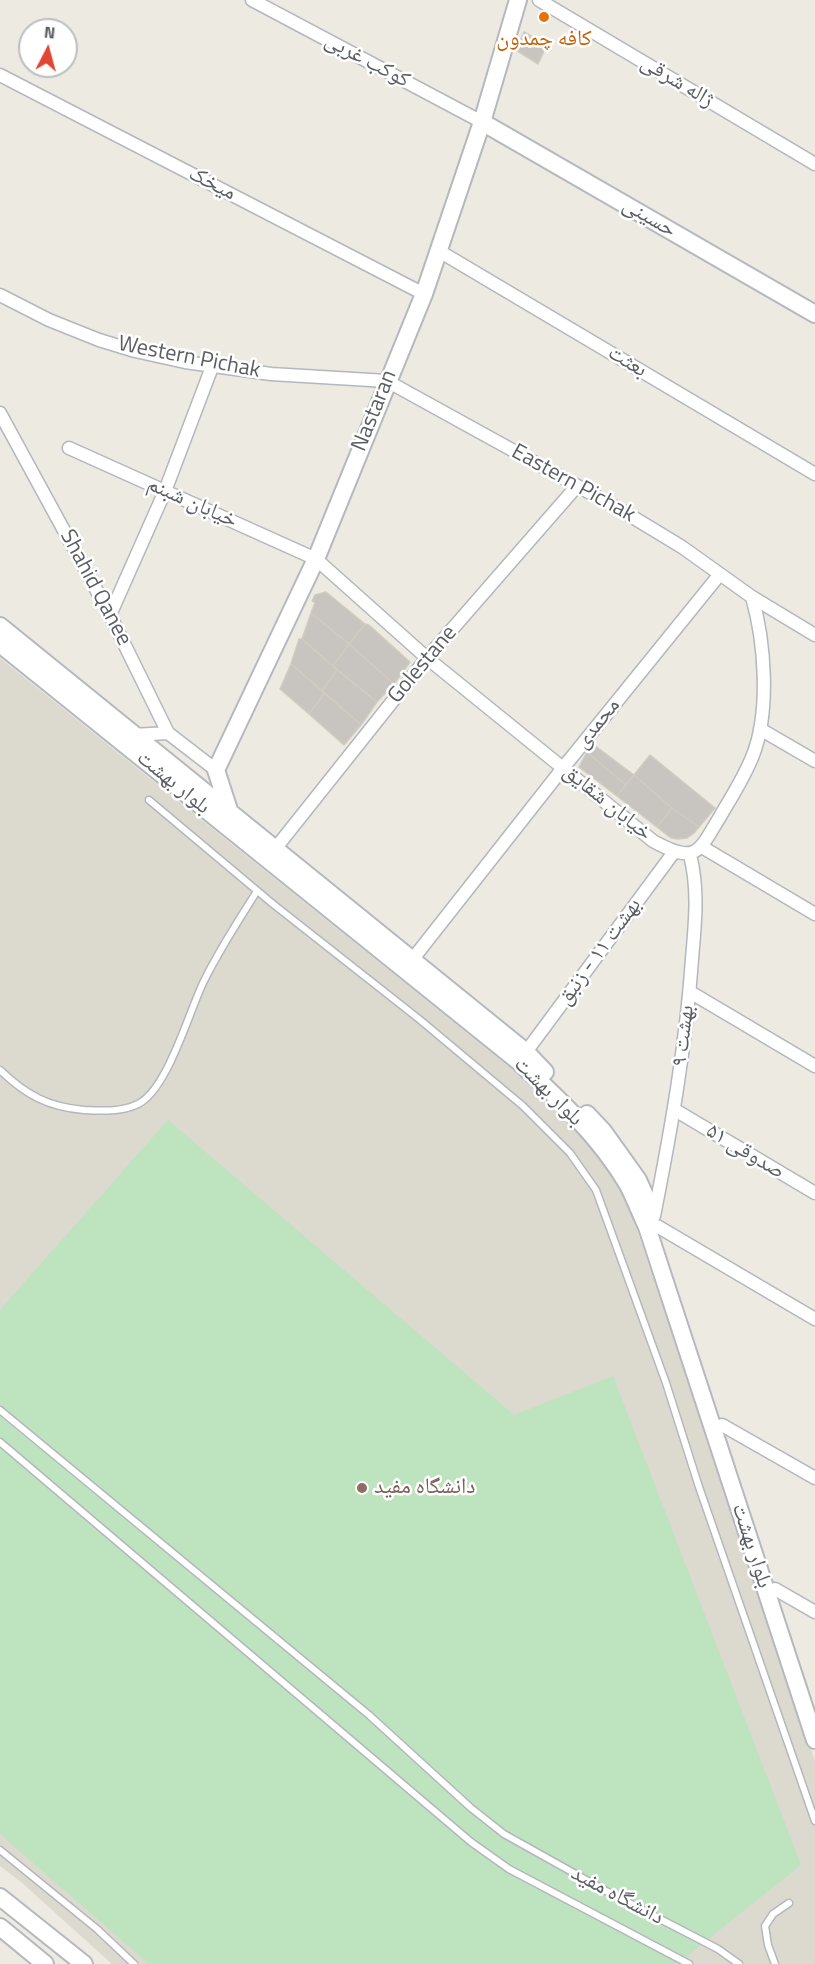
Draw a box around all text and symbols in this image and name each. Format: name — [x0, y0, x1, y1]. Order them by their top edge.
marker: کافه چمدون — [537, 10, 551, 24]
north arrow — [18, 18, 78, 78]
text: N — [43, 20, 56, 45]
place label: کافه چمدون — [496, 27, 592, 53]
street label: کوکب غربی — [320, 28, 414, 94]
street label: ژاله شرقی — [636, 50, 718, 114]
street label: میخک — [184, 161, 240, 207]
street label: حسینی — [617, 192, 681, 244]
street label: Western Pichak — [116, 331, 262, 385]
street label: بعثت — [603, 340, 651, 384]
street label: Nastaran — [347, 367, 403, 455]
street label: Eastern Pichak — [507, 439, 639, 529]
street label: خیابان شبنم — [143, 471, 241, 535]
street label: Shahid Qanee — [53, 526, 137, 650]
street label: Golestane — [383, 621, 463, 709]
street label: محمدی — [570, 693, 626, 755]
street label: بلوار بهشت — [131, 745, 215, 821]
street label: خیابان شقایق — [557, 759, 657, 847]
street label: بهشت ۱۱ - زنبق — [552, 893, 648, 1011]
street label: بهشت ۹ — [667, 1004, 701, 1068]
street label: بلوار بهشت — [508, 1052, 588, 1132]
street label: صدوقی ۵۱ — [701, 1118, 789, 1186]
place label: دانشگاه مفید — [374, 1475, 475, 1501]
marker: دانشگاه مفید — [355, 1481, 369, 1495]
street label: بلوار بهشت — [725, 1500, 777, 1592]
street label: دانشگاه مفید — [566, 1861, 668, 1931]

